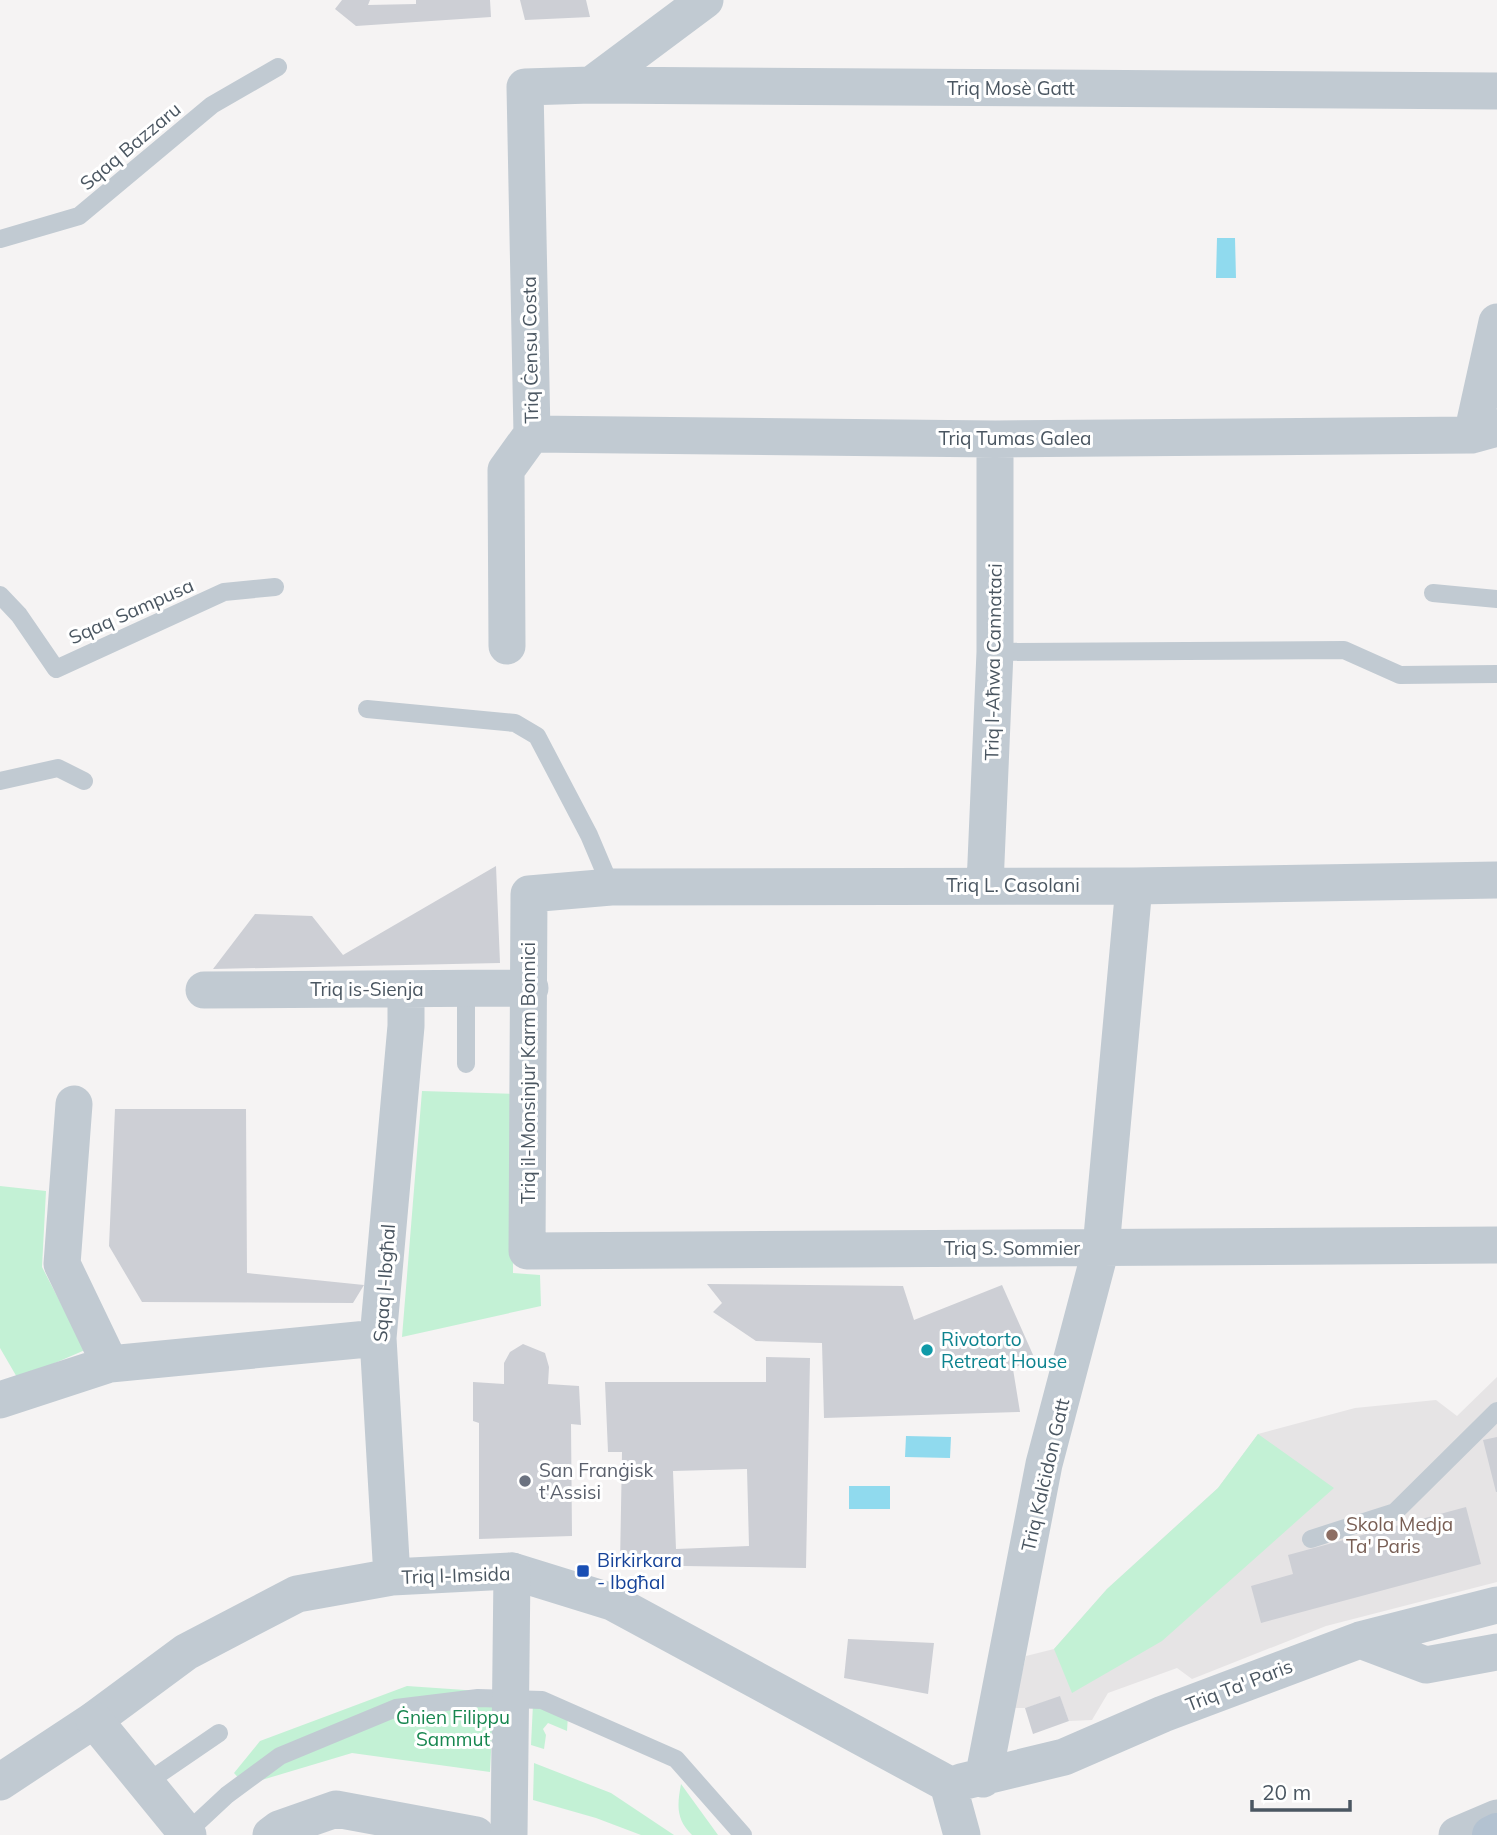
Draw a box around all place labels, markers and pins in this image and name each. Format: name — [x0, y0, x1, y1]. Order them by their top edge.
place label: Rivotorto Retreat House — [941, 1327, 1067, 1373]
marker: Rivotorto Retreat House — [919, 1342, 935, 1358]
place label: San Franġisk t'Assisi — [539, 1458, 654, 1504]
marker: San Franġisk t'Assisi — [517, 1473, 533, 1489]
place label: Skola Medja Ta' Paris — [1346, 1512, 1453, 1558]
marker: Skola Medja Ta' Paris — [1324, 1527, 1340, 1543]
place label: Birkirkara - Ibgħal — [597, 1548, 682, 1594]
marker: Birkirkara - Ibgħal — [575, 1563, 591, 1579]

